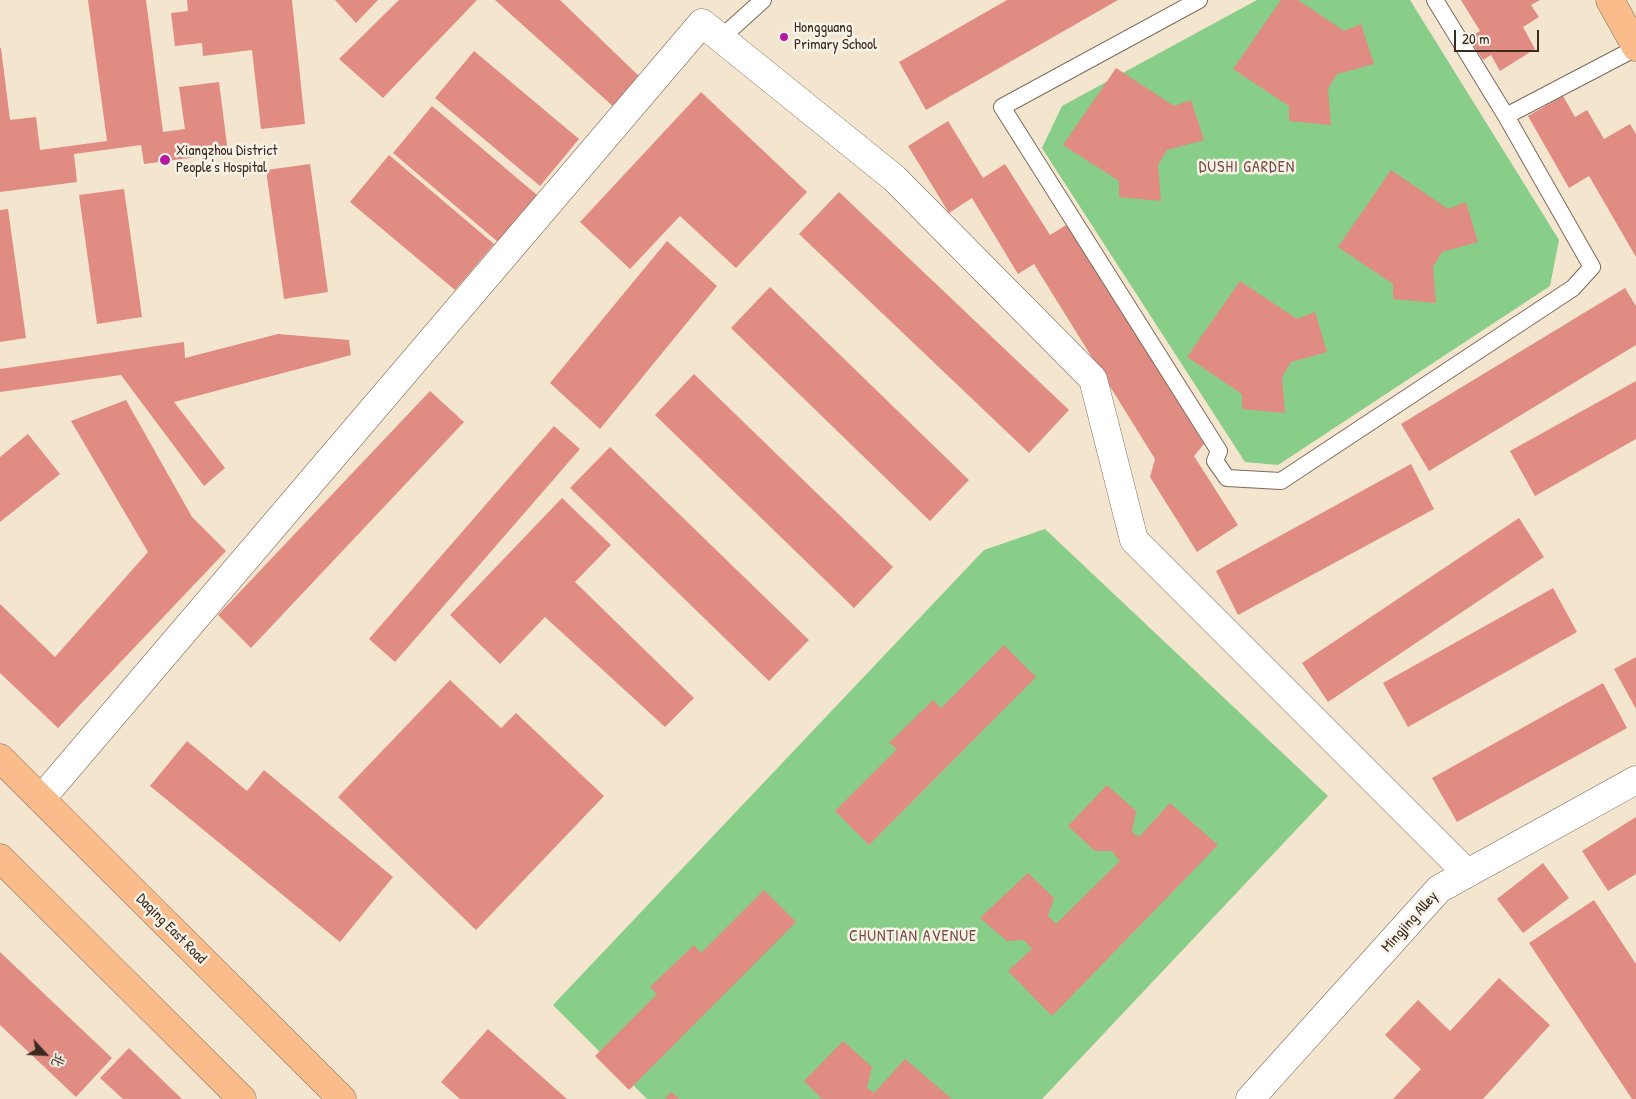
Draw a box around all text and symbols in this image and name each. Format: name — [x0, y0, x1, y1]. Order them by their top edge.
place label: Hongguang Primary School — [794, 19, 877, 54]
scale bar — [1456, 20, 1541, 52]
text: 20 m — [1462, 28, 1489, 49]
marker: Hongguang Primary School — [778, 31, 790, 43]
place label: Xiangzhou District People's Hospital — [176, 142, 277, 177]
marker: Xiangzhou District People's Hospital — [158, 153, 172, 167]
district label: DUSHI GARDEN — [1197, 158, 1297, 178]
street label: Mingjing Alley — [1378, 888, 1442, 956]
street label: Daqing East Road — [132, 890, 210, 968]
district label: CHUNTIAN AVENUE — [847, 927, 979, 947]
north arrow — [20, 1029, 70, 1079]
text: 北 — [47, 1050, 71, 1071]

